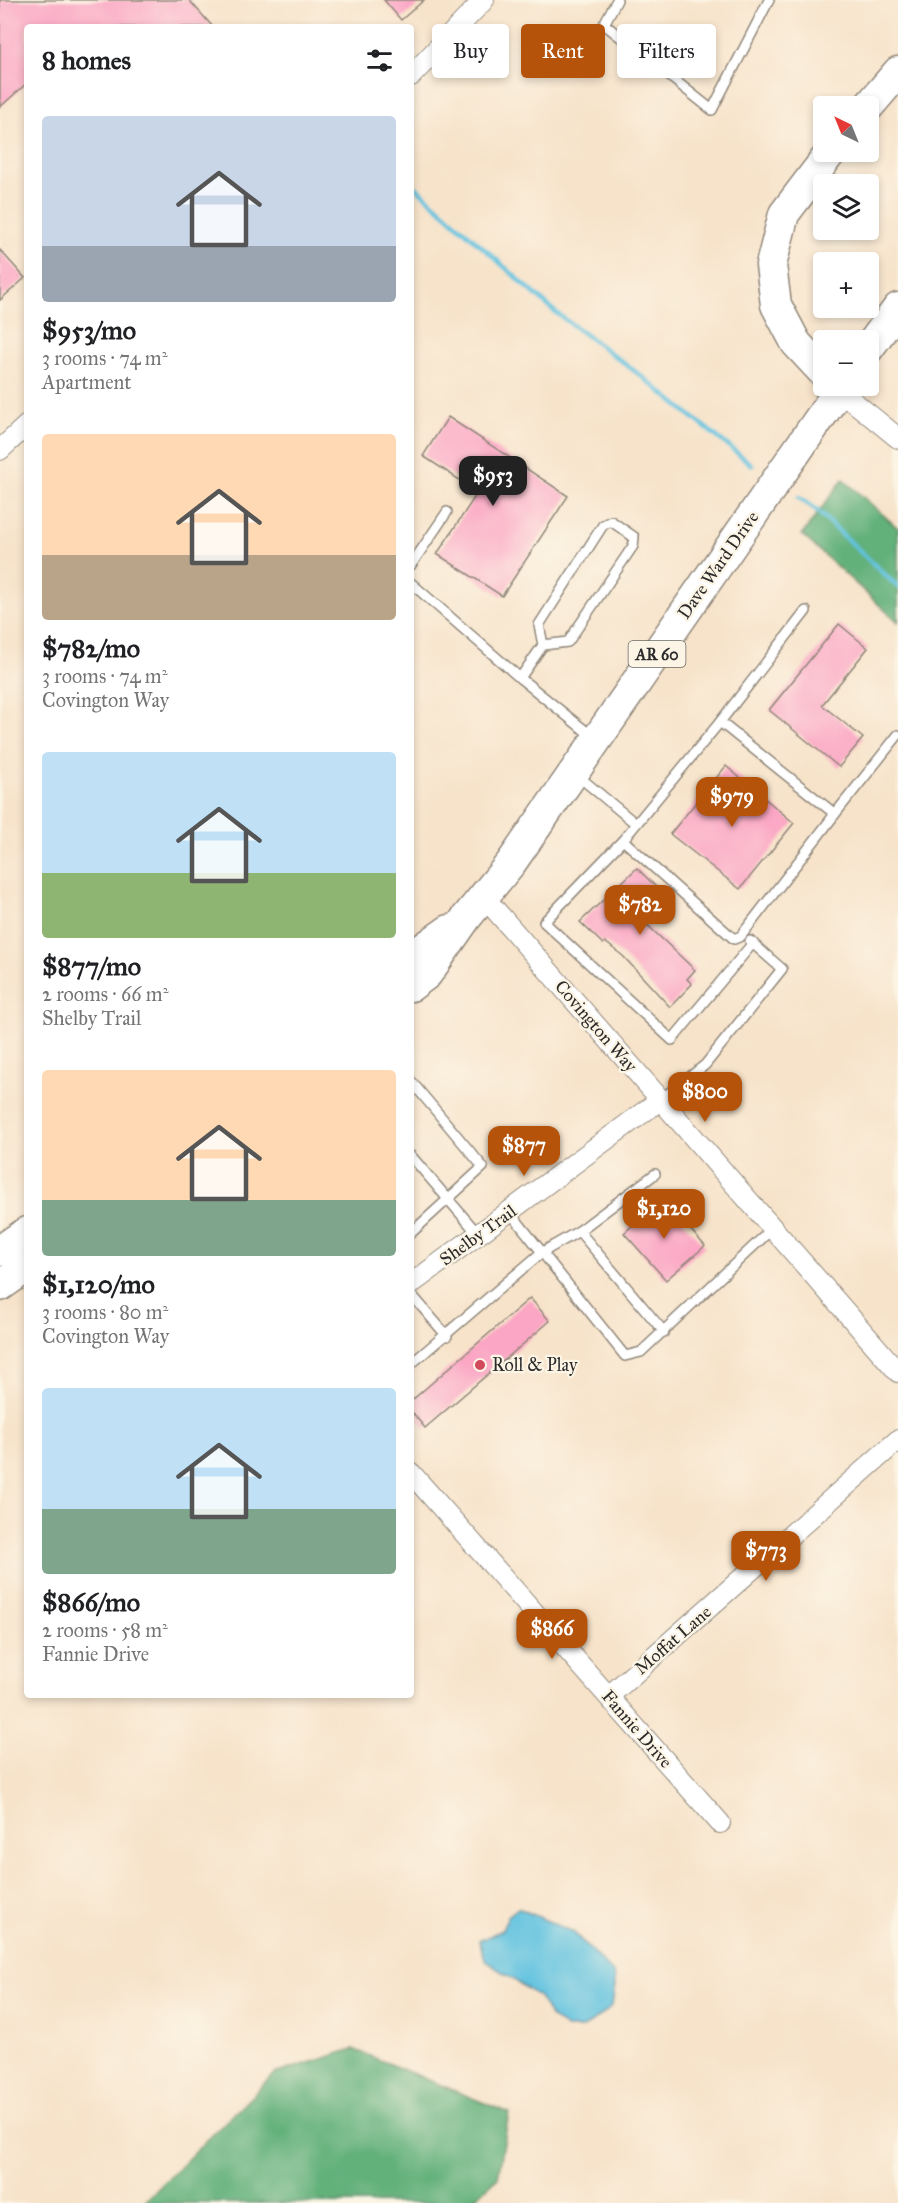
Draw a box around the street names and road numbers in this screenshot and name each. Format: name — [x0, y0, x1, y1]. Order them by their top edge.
street label: Dave Ward Drive — [673, 507, 763, 623]
road number: AR 60 — [628, 641, 686, 667]
street label: Covington Way — [549, 976, 642, 1077]
street label: Shelby Trail — [435, 1200, 521, 1270]
street label: Moffat Lane — [630, 1601, 716, 1679]
street label: Fannie Drive — [597, 1685, 677, 1773]

